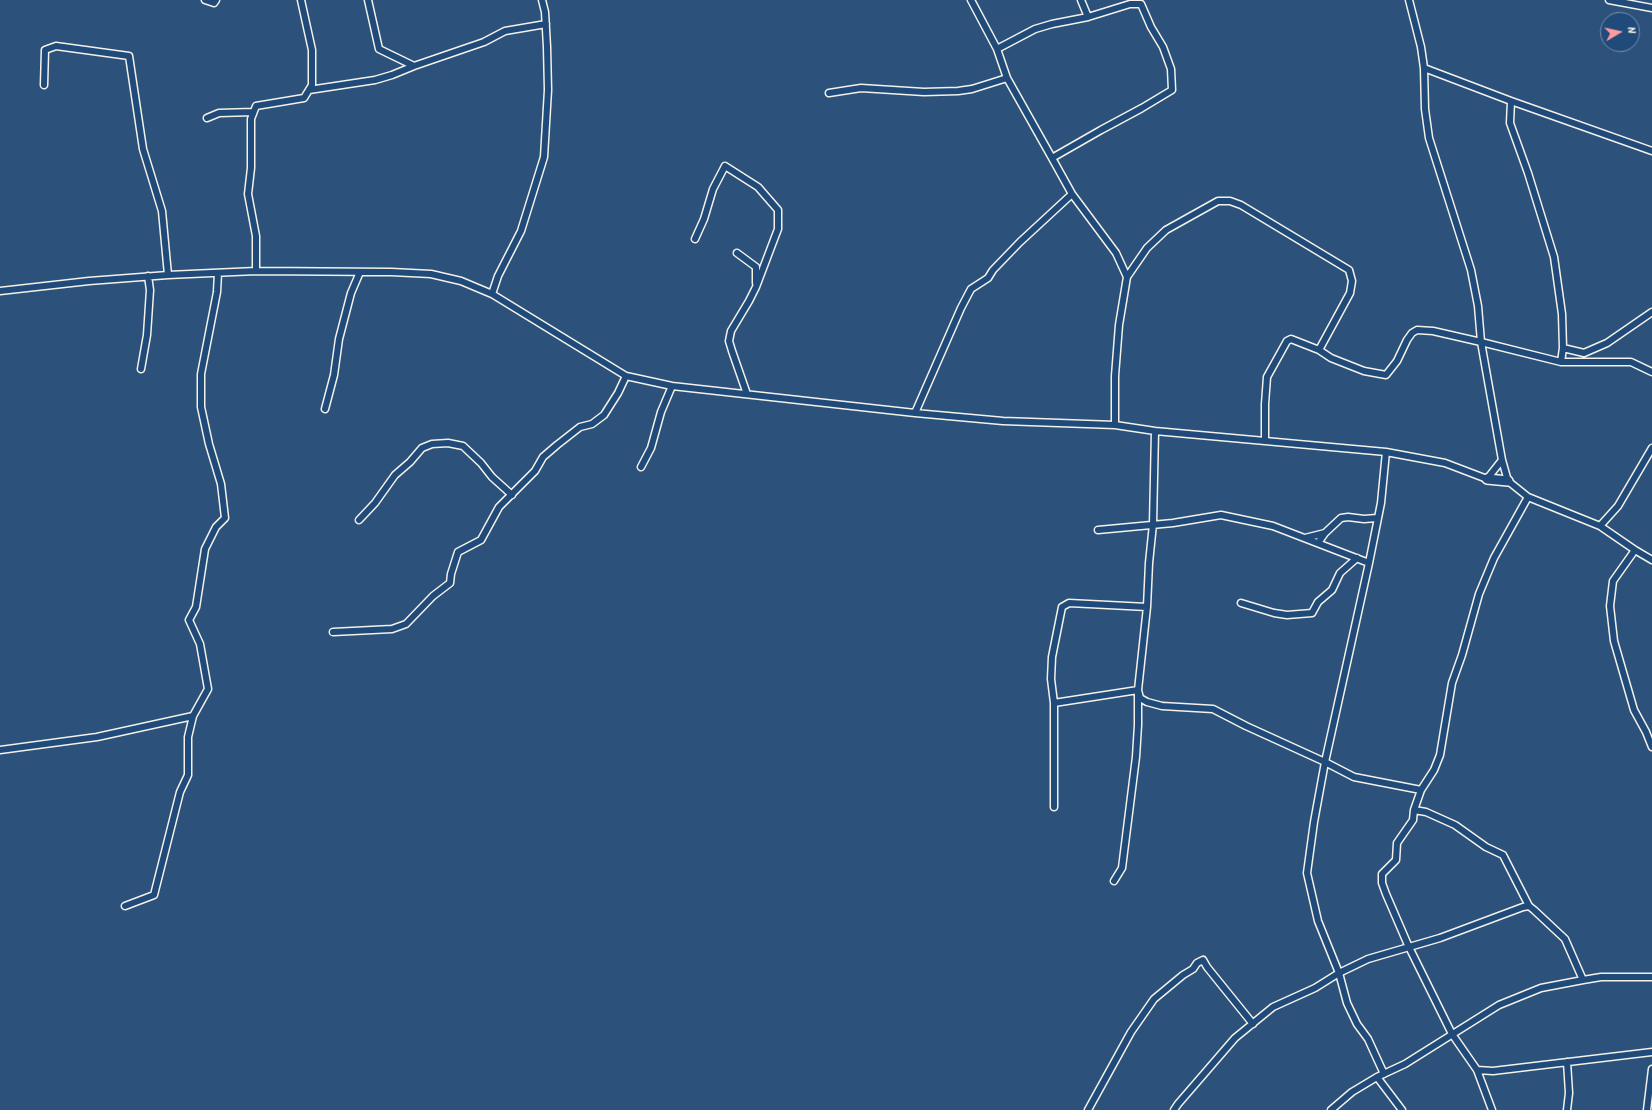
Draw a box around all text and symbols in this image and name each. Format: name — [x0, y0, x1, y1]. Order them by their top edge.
north arrow — [1600, 12, 1640, 52]
text: N — [1621, 25, 1640, 35]

